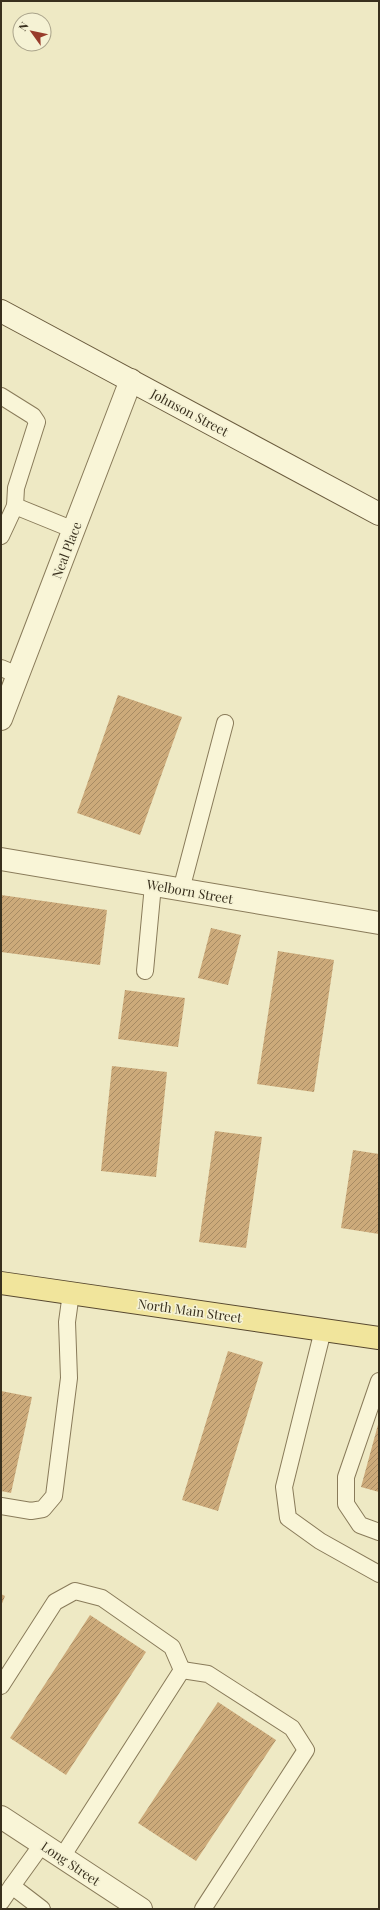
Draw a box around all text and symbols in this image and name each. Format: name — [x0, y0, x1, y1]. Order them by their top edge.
north arrow — [12, 12, 52, 52]
text: N — [15, 19, 32, 34]
street label: Johnson Street — [147, 384, 232, 440]
street label: Neal Place — [47, 519, 85, 581]
street label: Welborn Street — [145, 875, 235, 907]
street label: North Main Street — [137, 1294, 243, 1326]
street label: Long Street — [38, 1837, 104, 1889]

